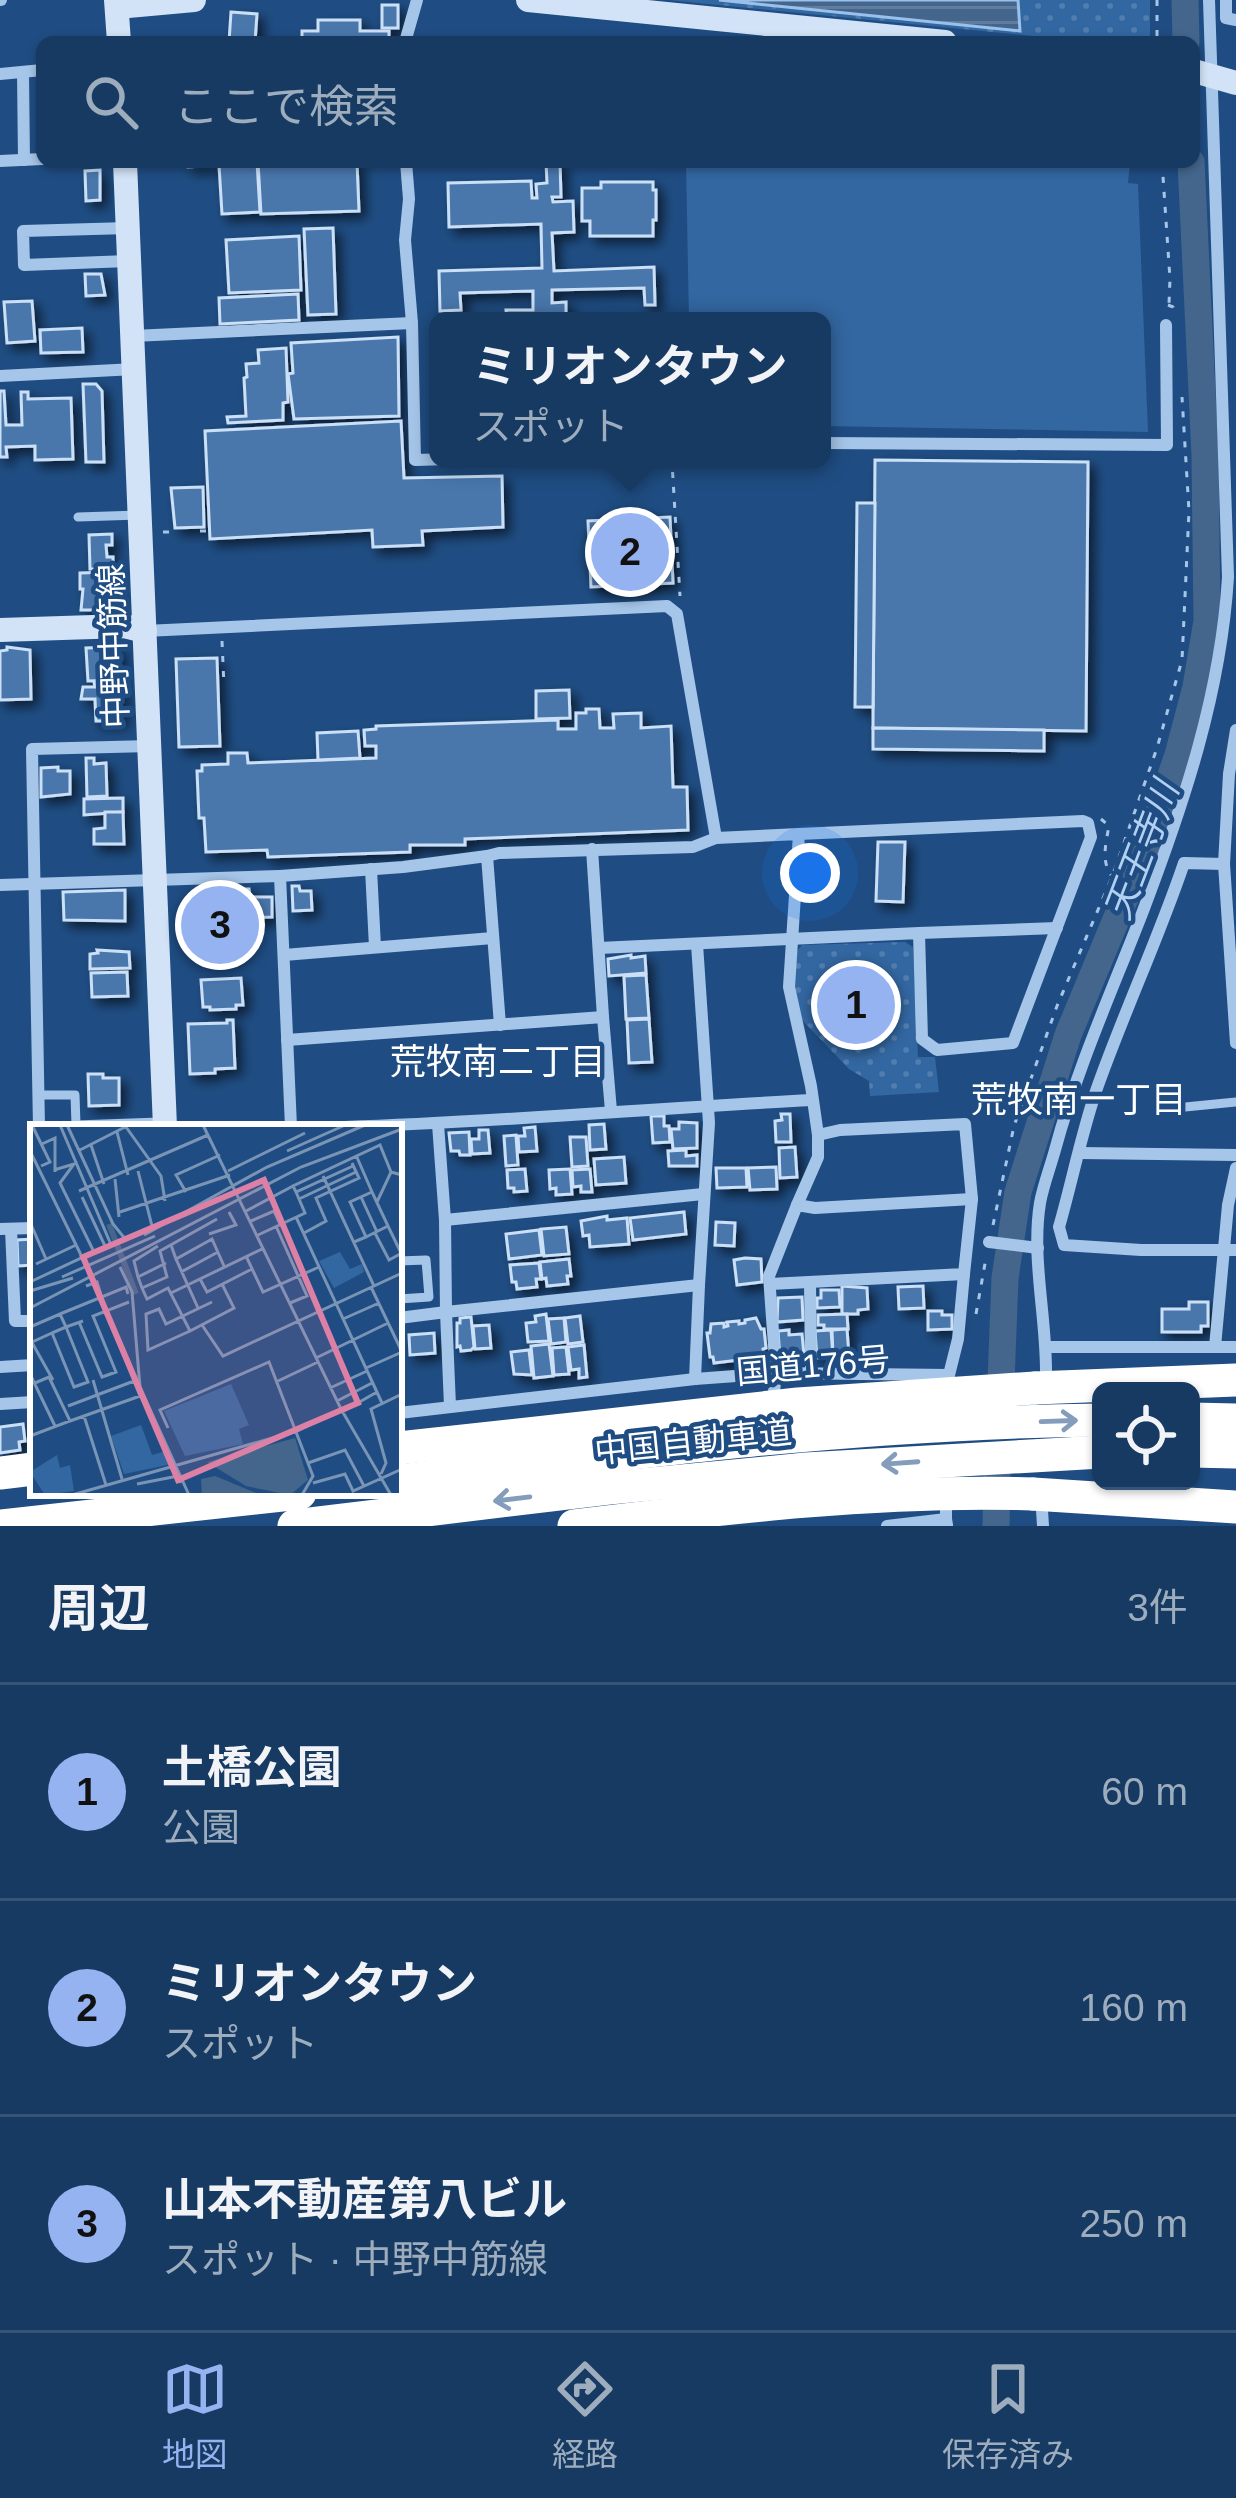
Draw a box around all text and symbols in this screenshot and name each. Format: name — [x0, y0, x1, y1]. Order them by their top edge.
search box — [36, 36, 1200, 168]
icon: search — [78, 69, 144, 135]
text: ここで検索 — [174, 81, 399, 132]
popup — [429, 312, 831, 468]
text: ミリオンタウン — [472, 341, 788, 392]
text: スポット — [472, 405, 629, 448]
pin: 2 — [591, 507, 669, 597]
street label: 中野中筋線 — [92, 563, 135, 729]
water label: 天王寺川 — [1097, 772, 1188, 925]
your location — [780, 843, 840, 903]
pin: 3 — [181, 880, 259, 970]
pin: 1 — [817, 960, 895, 1050]
district label: 荒牧南二丁目 — [390, 1041, 606, 1082]
district label: 荒牧南一丁目 — [971, 1079, 1187, 1120]
inset map — [30, 1124, 402, 1496]
street label: 国道176号 — [735, 1340, 891, 1391]
map controls — [1092, 1382, 1200, 1490]
button: locate — [1092, 1382, 1200, 1490]
one-way arrow — [1039, 1409, 1078, 1432]
street label: 中国自動車道 — [593, 1413, 793, 1470]
one-way arrow — [881, 1451, 920, 1474]
one-way arrow — [493, 1488, 532, 1511]
text: 周辺 — [48, 1580, 150, 1637]
text: 3件 — [1127, 1586, 1188, 1629]
text: 土橋公園 — [162, 1742, 342, 1793]
text: 1 — [76, 1770, 98, 1813]
text: 60 m — [1101, 1770, 1188, 1813]
text: 公園 — [162, 1806, 240, 1849]
text: ミリオンタウン — [162, 1958, 477, 2009]
text: 2 — [76, 1986, 98, 2029]
text: 160 m — [1080, 1986, 1188, 2029]
text: スポット — [162, 2022, 318, 2065]
text: 山本不動産第八ビル — [162, 2174, 567, 2225]
text: 3 — [76, 2202, 98, 2245]
text: 250 m — [1080, 2202, 1188, 2245]
text: スポット · 中野中筋線 — [162, 2238, 548, 2281]
tab: 地図 — [162, 2356, 228, 2476]
tab: 経路 — [552, 2356, 618, 2476]
tab: 保存済み — [942, 2356, 1074, 2476]

